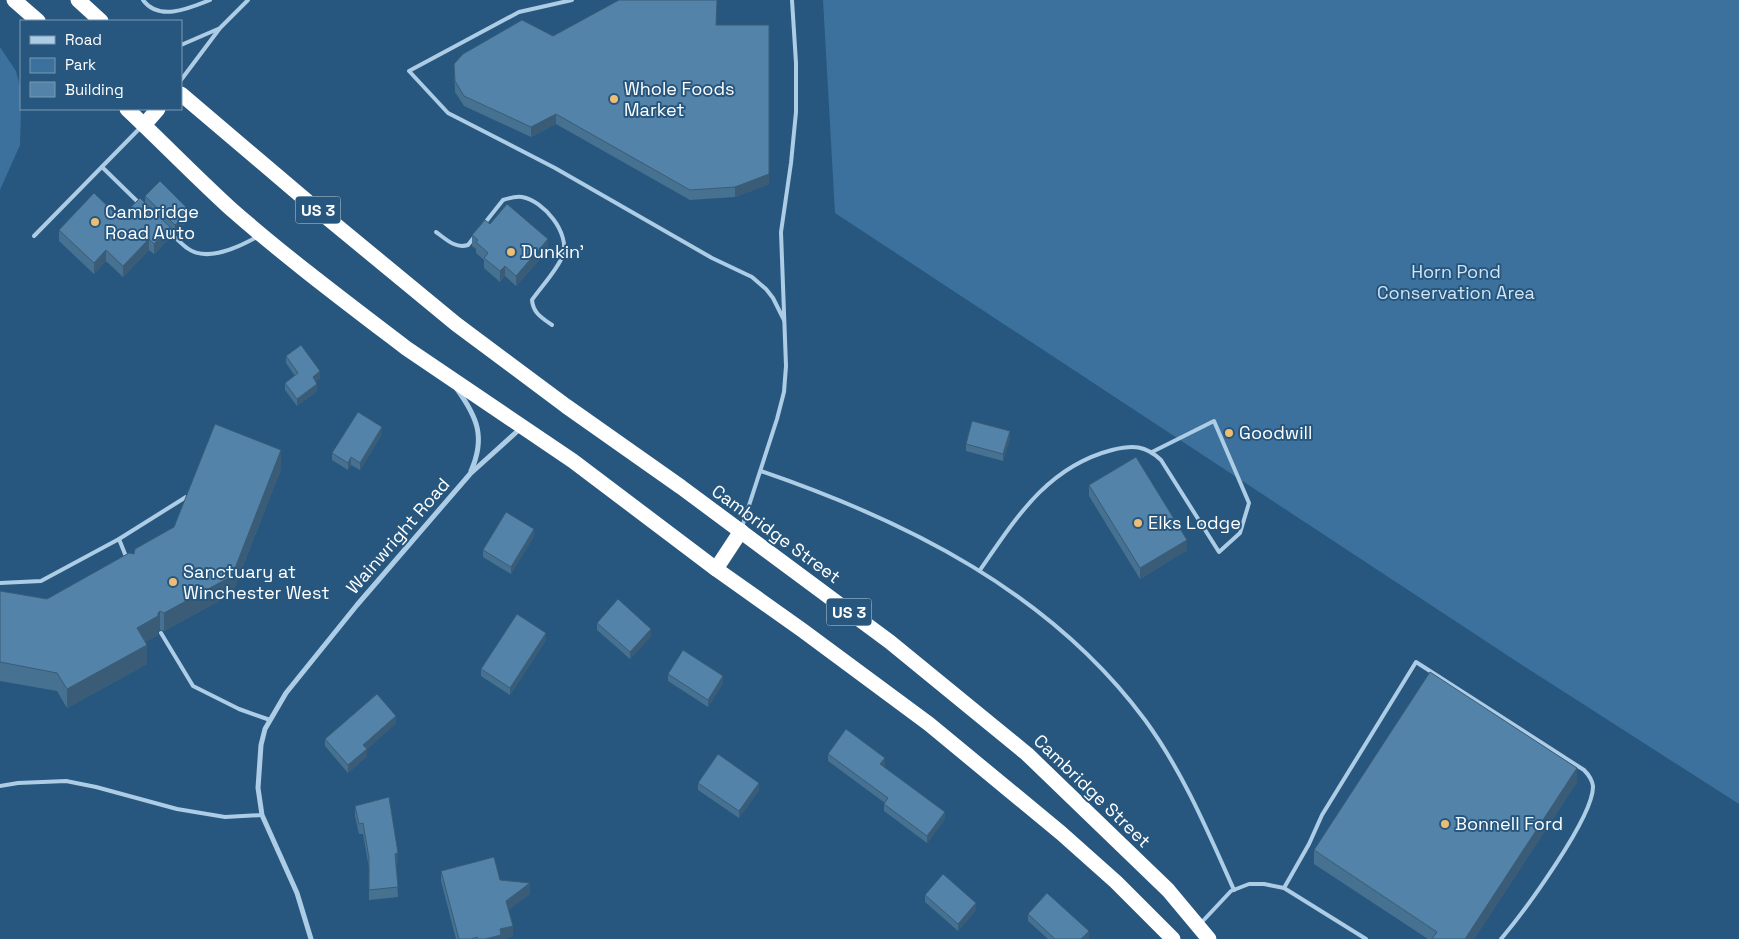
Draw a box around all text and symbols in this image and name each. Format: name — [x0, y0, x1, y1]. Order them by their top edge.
legend — [20, 20, 182, 110]
text: Road — [65, 30, 102, 49]
text: Park — [65, 55, 96, 74]
place label: Whole Foods Market — [624, 77, 735, 121]
text: Building — [65, 80, 124, 99]
marker: Whole Foods Market — [608, 93, 620, 105]
road number: US 3 — [296, 196, 340, 224]
place label: Cambridge Road Auto — [105, 200, 199, 244]
marker: Cambridge Road Auto — [89, 216, 101, 228]
place label: Dunkin' — [521, 240, 584, 263]
marker: Dunkin' — [505, 246, 517, 258]
park label: Horn Pond Conservation Area — [1377, 260, 1535, 304]
place label: Goodwill — [1239, 421, 1312, 444]
marker: Goodwill — [1223, 427, 1235, 439]
street label: Wainwright Road — [341, 473, 454, 598]
street label: Cambridge Street — [707, 479, 845, 588]
place label: Elks Lodge — [1148, 511, 1241, 534]
marker: Elks Lodge — [1132, 517, 1144, 529]
place label: Sanctuary at Winchester West — [183, 560, 330, 604]
marker: Sanctuary at Winchester West — [167, 576, 179, 588]
road number: US 3 — [826, 598, 872, 626]
street label: Cambridge Street — [1029, 729, 1156, 852]
place label: Bonnell Ford — [1455, 812, 1563, 835]
marker: Bonnell Ford — [1439, 818, 1451, 830]

